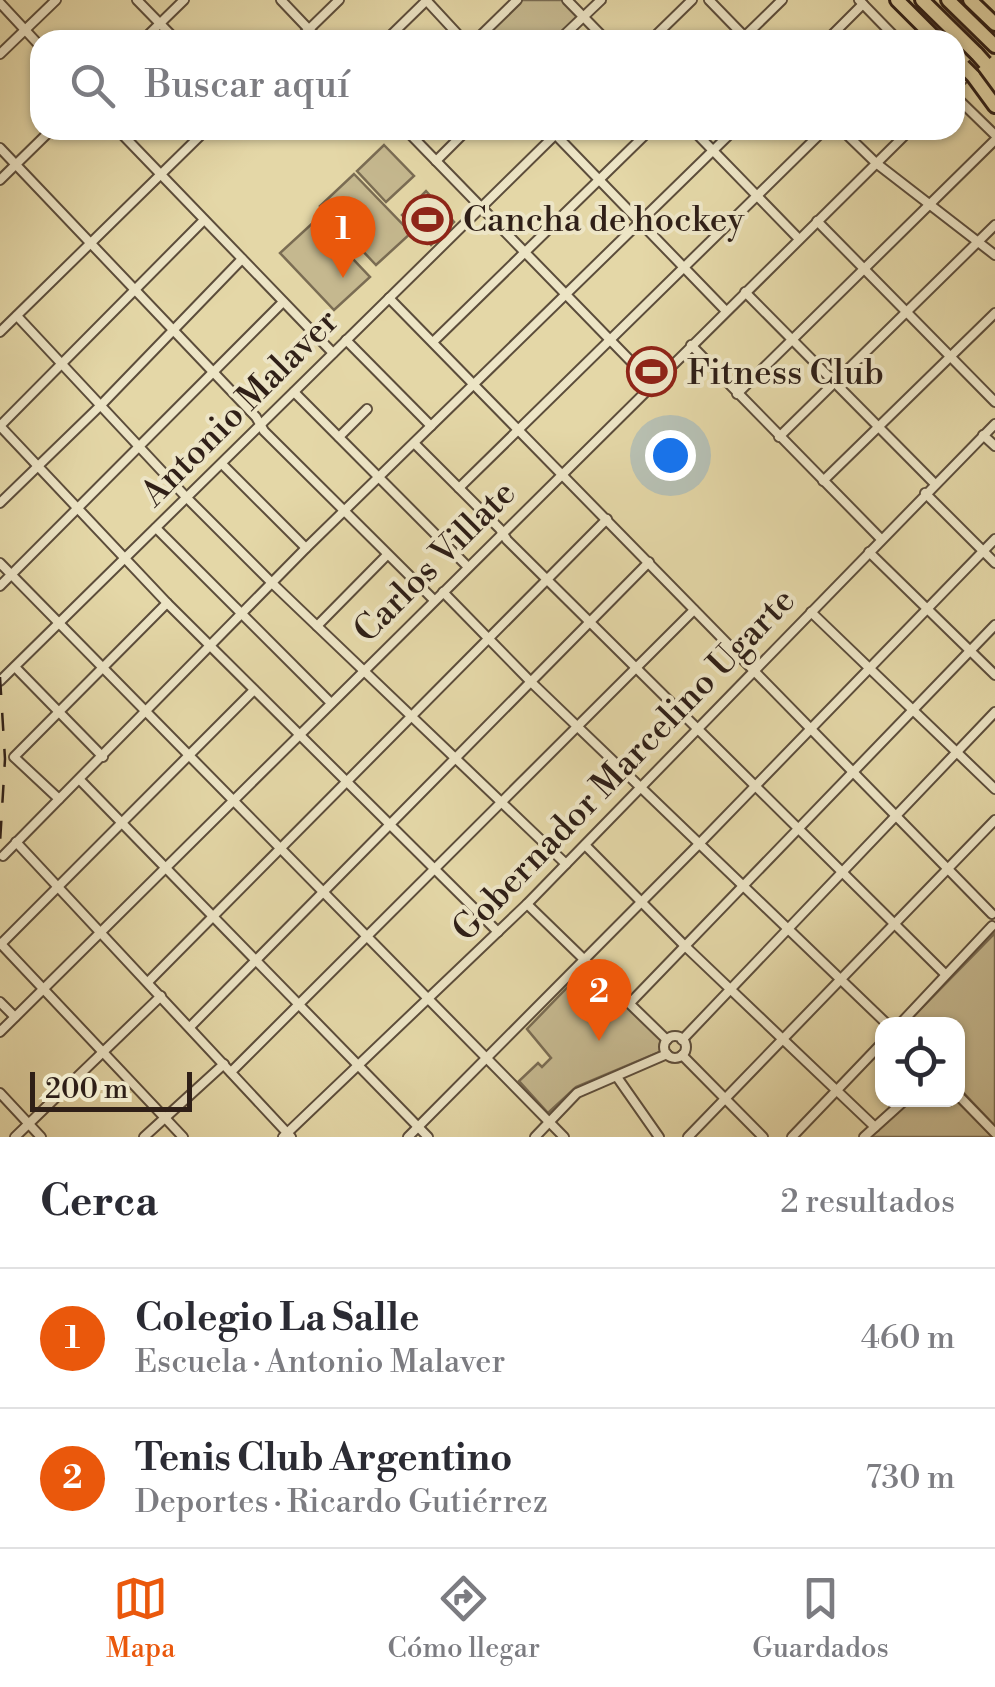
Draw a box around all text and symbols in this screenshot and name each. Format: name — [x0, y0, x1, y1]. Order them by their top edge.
search box — [30, 30, 965, 140]
icon: search — [65, 58, 120, 113]
text: Buscar aquí — [145, 62, 350, 109]
sports icon: Cancha de hockey — [402, 193, 454, 245]
pin: 1 — [310, 196, 376, 278]
place label: Cancha de hockey — [463, 199, 745, 242]
street label: Antonio Malaver — [132, 300, 348, 517]
sports icon: Fitness Club — [626, 346, 678, 398]
place label: Fitness Club — [687, 352, 884, 395]
your location — [645, 430, 696, 481]
street label: Carlos Villate — [345, 472, 525, 652]
street label: Gobernador Marcelino Ugarte — [444, 579, 804, 951]
pin: 2 — [566, 958, 632, 1041]
map controls — [875, 1017, 965, 1107]
button: locate — [875, 1017, 965, 1107]
scale bar — [30, 1067, 192, 1112]
text: 200 m — [45, 1072, 128, 1107]
text: Cerca — [40, 1176, 158, 1229]
text: 2 resultados — [781, 1182, 955, 1222]
text: Colegio La Salle — [135, 1295, 419, 1342]
text: 1 — [65, 1318, 80, 1358]
text: 460 m — [861, 1318, 955, 1358]
text: Escuela · Antonio Malaver — [135, 1342, 505, 1382]
text: Tenis Club Argentino — [135, 1435, 512, 1482]
text: 2 — [62, 1458, 83, 1498]
text: 730 m — [866, 1458, 955, 1498]
text: Deportes · Ricardo Gutiérrez — [135, 1482, 548, 1522]
tab: Mapa — [106, 1571, 175, 1666]
tab: Cómo llegar — [388, 1571, 540, 1666]
tab: Guardados — [752, 1571, 889, 1666]

